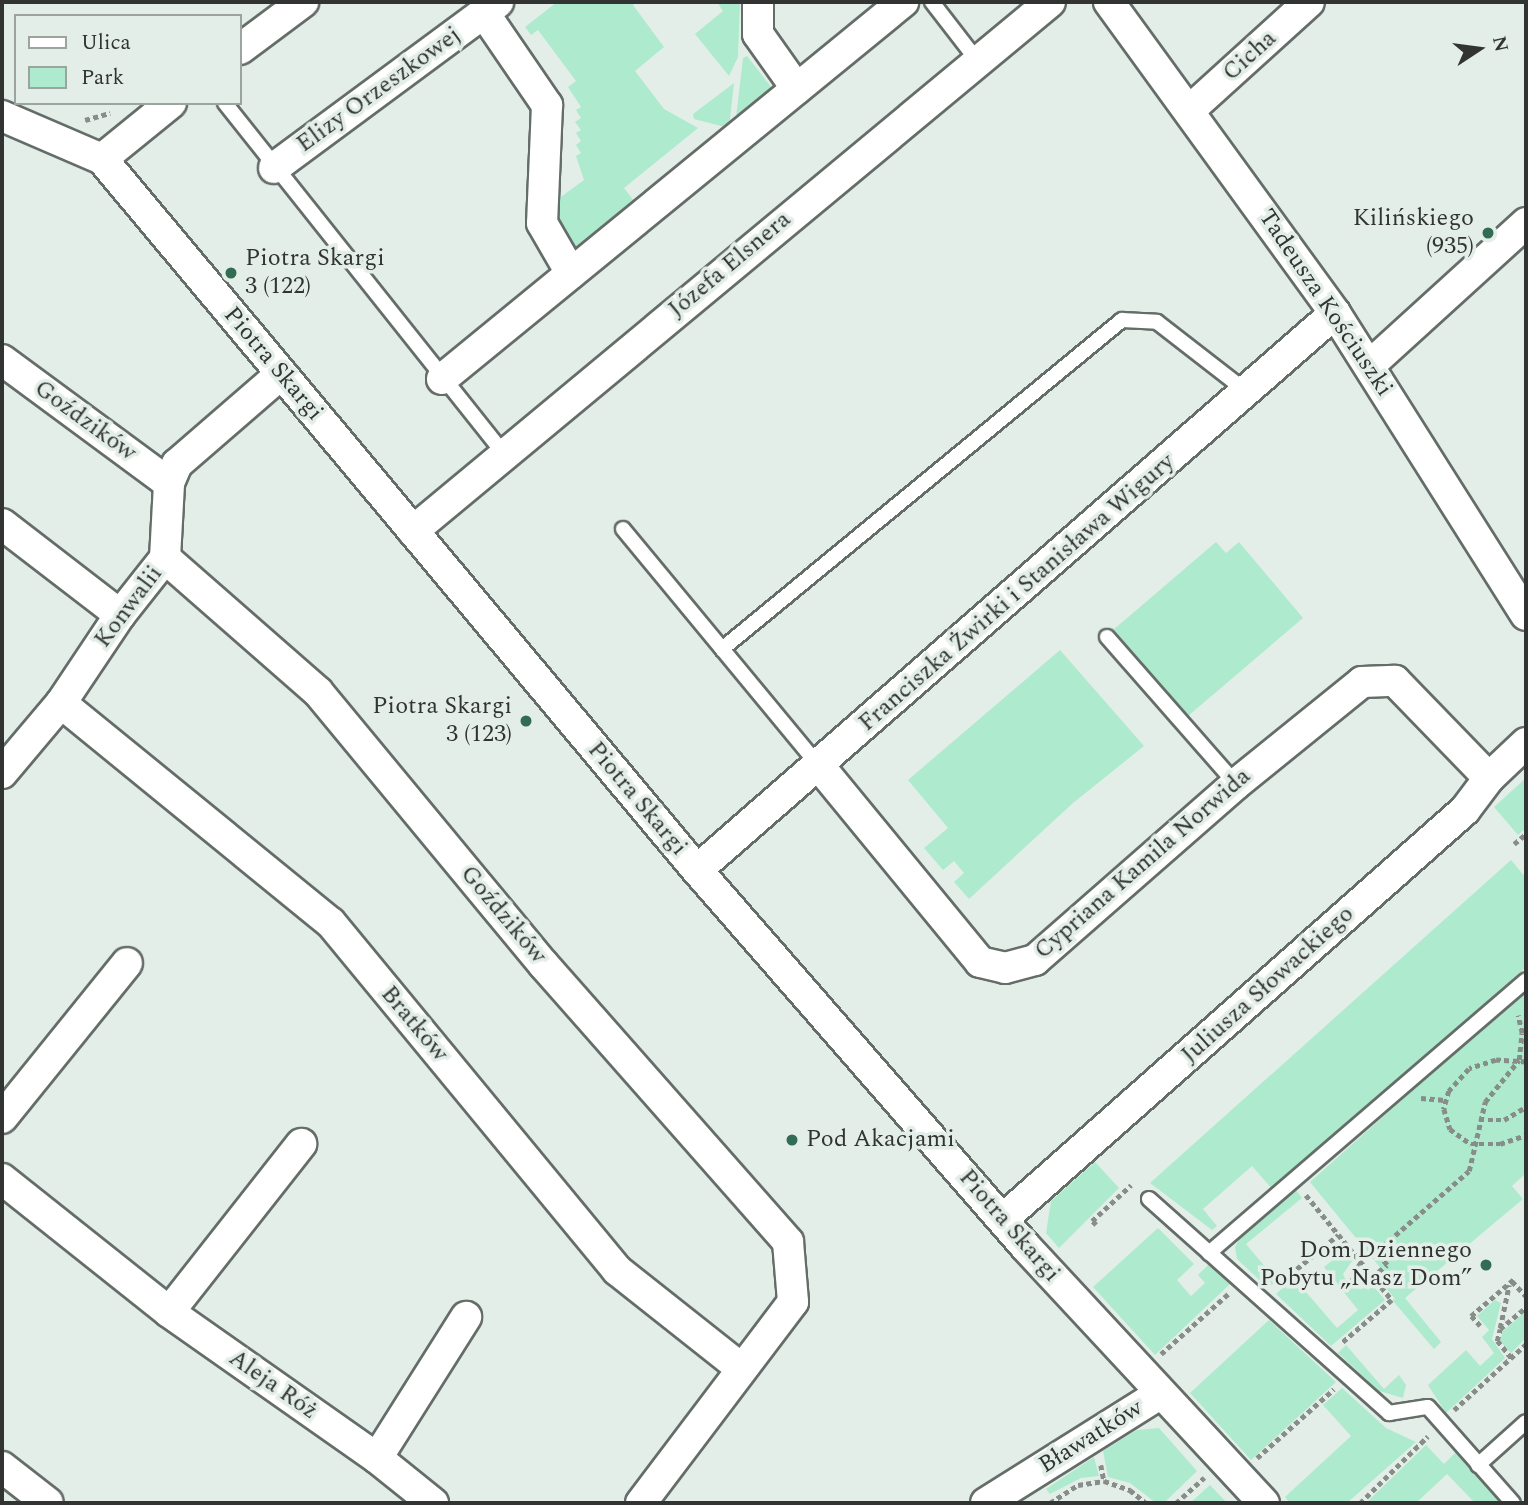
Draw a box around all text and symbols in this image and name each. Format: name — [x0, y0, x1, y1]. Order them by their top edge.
legend — [14, 14, 242, 105]
north arrow — [1444, 14, 1514, 84]
street label: Elizy Orzeszkowej — [291, 21, 467, 159]
street label: Cicha — [1217, 25, 1283, 87]
text: Ulica — [81, 27, 131, 59]
text: N — [1484, 33, 1516, 55]
text: Park — [81, 62, 124, 94]
street label: Tadeusza Kościuszki — [1252, 204, 1398, 402]
place label: Kilińskiego (935) — [1353, 205, 1474, 261]
street label: Józefa Elsnera — [663, 206, 797, 324]
marker: Kilińskiego (935) — [1480, 225, 1496, 241]
place label: Piotra Skargi 3 (122) — [245, 245, 385, 301]
marker: Piotra Skargi 3 (122) — [223, 265, 239, 281]
street label: Piotra Skargi — [217, 301, 329, 427]
street label: Goździków — [28, 374, 142, 468]
street label: Franciszka Żwirki i Stanisława Wigury — [853, 448, 1181, 738]
street label: Konwalii — [89, 560, 169, 654]
place label: Piotra Skargi 3 (123) — [372, 693, 512, 749]
marker: Piotra Skargi 3 (123) — [518, 713, 534, 729]
street label: Piotra Skargi — [581, 736, 693, 862]
street label: Cypriana Kamila Norwida — [1029, 762, 1257, 966]
street label: Goździków — [454, 860, 552, 970]
street label: Juliusza Słowackiego — [1176, 900, 1360, 1070]
street label: Bratków — [374, 980, 454, 1068]
place label: Pod Akacjami — [806, 1126, 955, 1154]
marker: Pod Akacjami — [784, 1132, 800, 1148]
street label: Piotra Skargi — [952, 1164, 1066, 1288]
place label: Dom Dziennego Pobytu „Nasz Dom” — [1260, 1237, 1472, 1293]
marker: Dom Dziennego Pobytu „Nasz Dom” — [1478, 1257, 1494, 1273]
street label: Aleja Róż — [223, 1344, 323, 1426]
street label: Bławatków — [1034, 1394, 1148, 1480]

